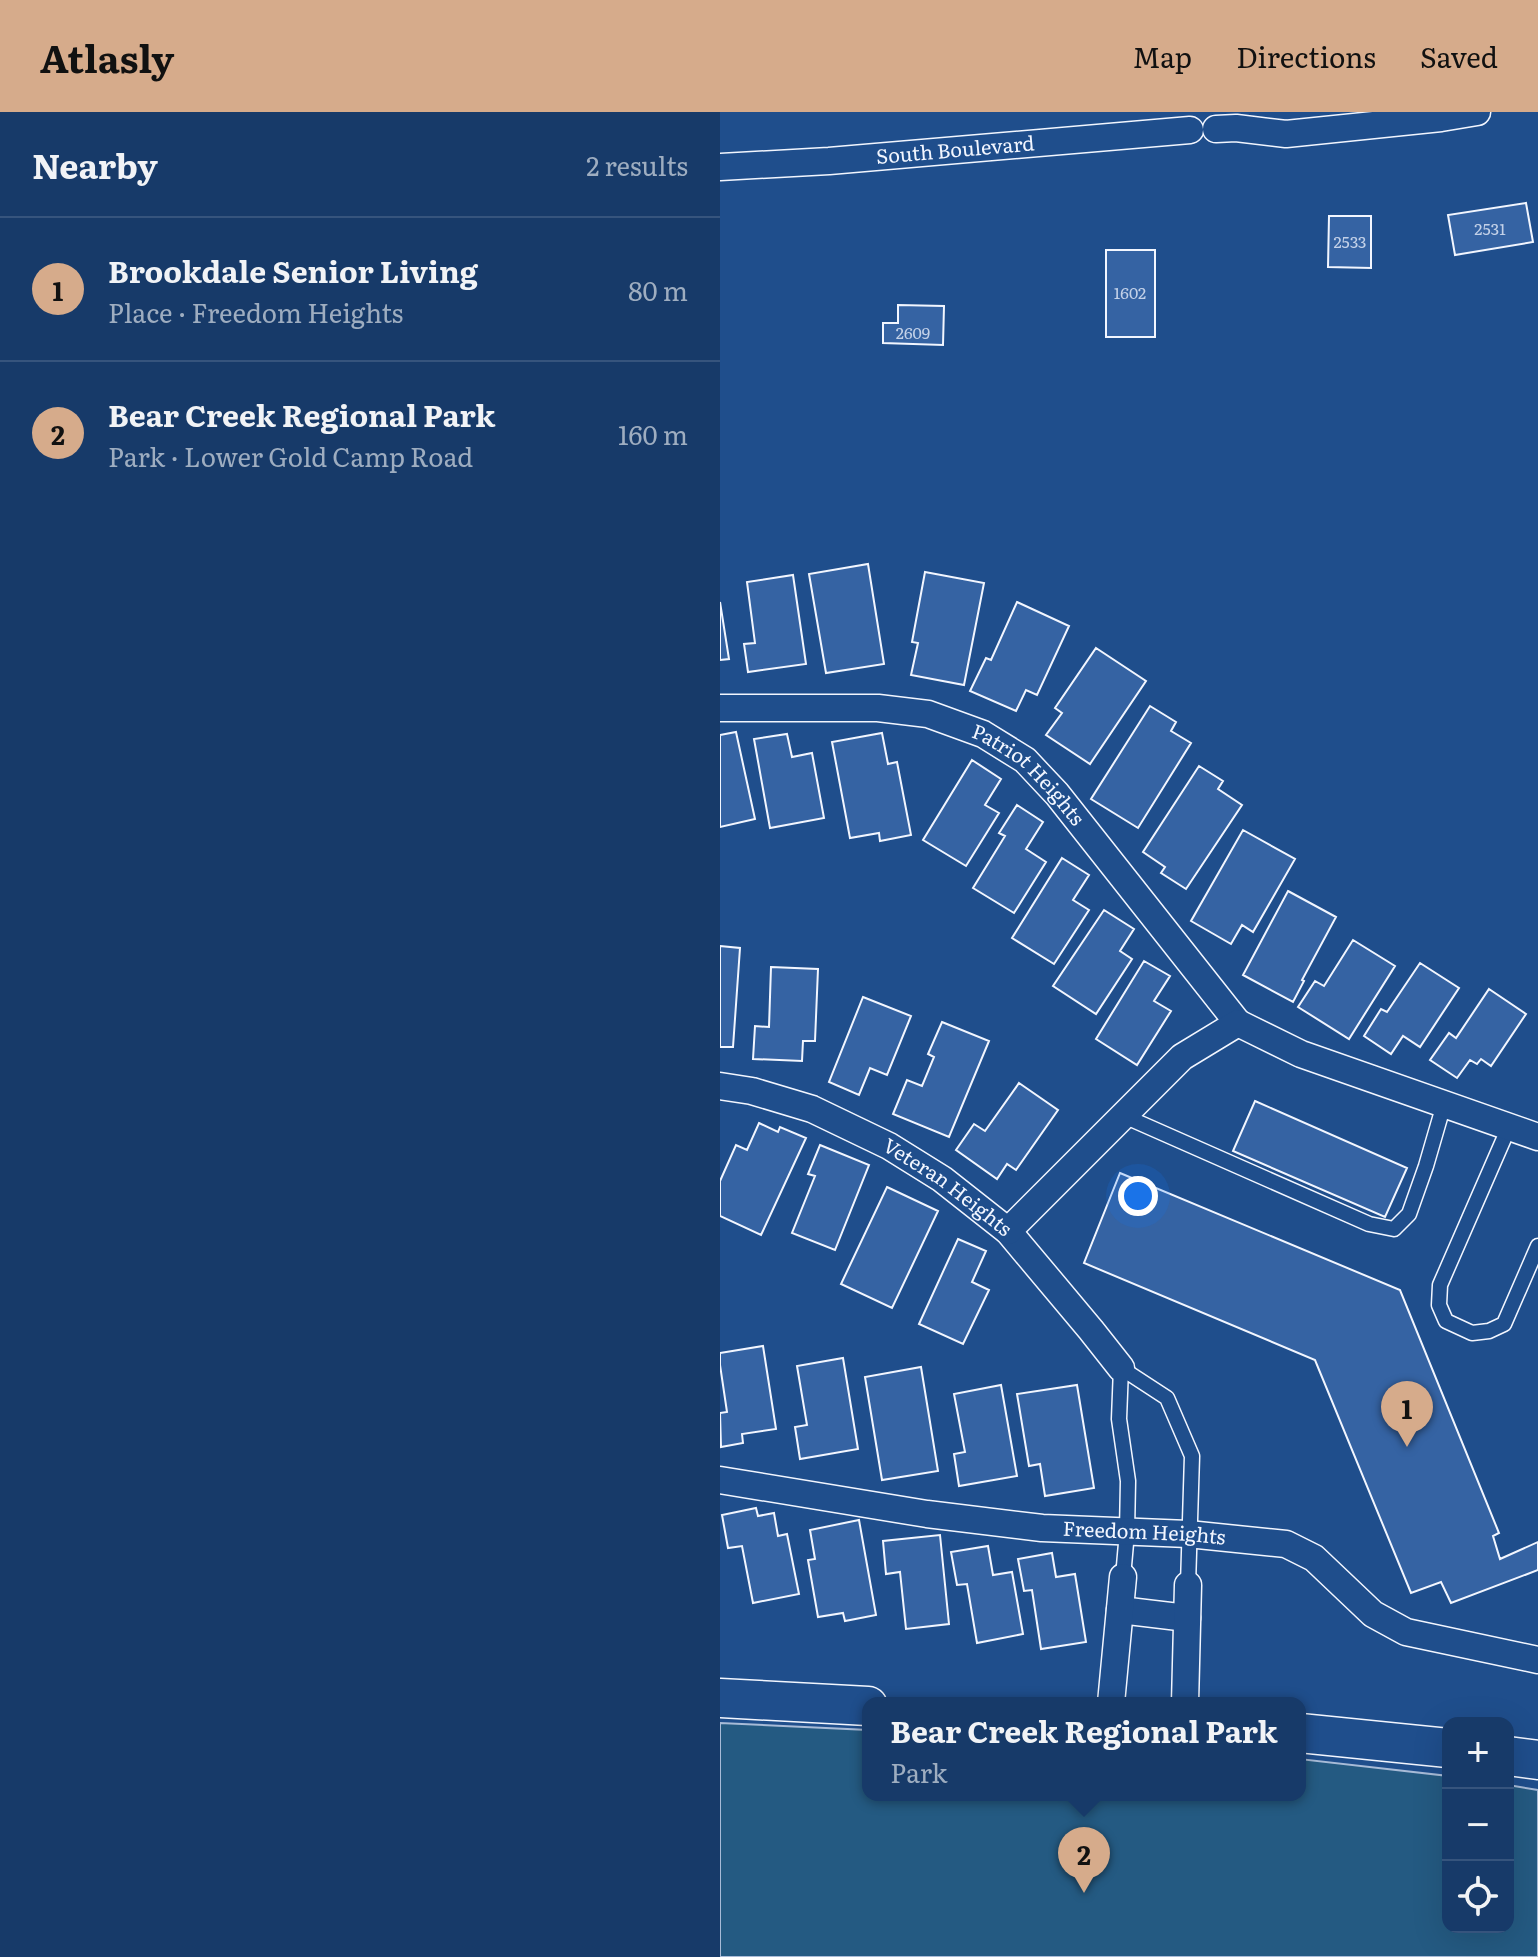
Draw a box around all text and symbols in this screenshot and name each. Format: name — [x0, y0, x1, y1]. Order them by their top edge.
text: Atlasly — [40, 28, 174, 85]
text: Map — [1133, 35, 1192, 77]
text: Directions — [1236, 35, 1376, 77]
text: Saved — [1420, 35, 1498, 77]
street label: South Boulevard — [875, 126, 1036, 170]
text: Nearby — [32, 139, 158, 189]
text: 2 results — [586, 145, 688, 184]
house number: 2531 — [1474, 216, 1506, 240]
house number: 2533 — [1333, 229, 1367, 253]
text: Brookdale Senior Living — [108, 248, 478, 292]
text: 1 — [53, 270, 63, 309]
text: 80 m — [628, 270, 688, 309]
house number: 1602 — [1114, 280, 1146, 304]
text: Place · Freedom Heights — [108, 292, 403, 331]
house number: 2609 — [896, 320, 930, 344]
text: Bear Creek Regional Park — [108, 392, 495, 436]
text: 2 — [51, 414, 65, 453]
text: 160 m — [618, 414, 688, 453]
text: Park · Lower Gold Camp Road — [108, 436, 473, 475]
street label: Patriot Heights — [969, 714, 1093, 831]
street label: Veteran Heights — [878, 1129, 1020, 1242]
your location — [1118, 1176, 1158, 1216]
pin: 1 — [1381, 1381, 1433, 1447]
street label: Freedom Heights — [1062, 1512, 1227, 1551]
popup — [862, 1697, 1306, 1801]
text: Bear Creek Regional Park — [890, 1708, 1278, 1752]
map controls — [1442, 1717, 1514, 1933]
button: + — [1442, 1717, 1514, 1789]
text: Park — [890, 1752, 947, 1791]
button: − — [1442, 1789, 1514, 1861]
pin: 2 — [1058, 1827, 1110, 1893]
button: locate — [1442, 1861, 1514, 1933]

